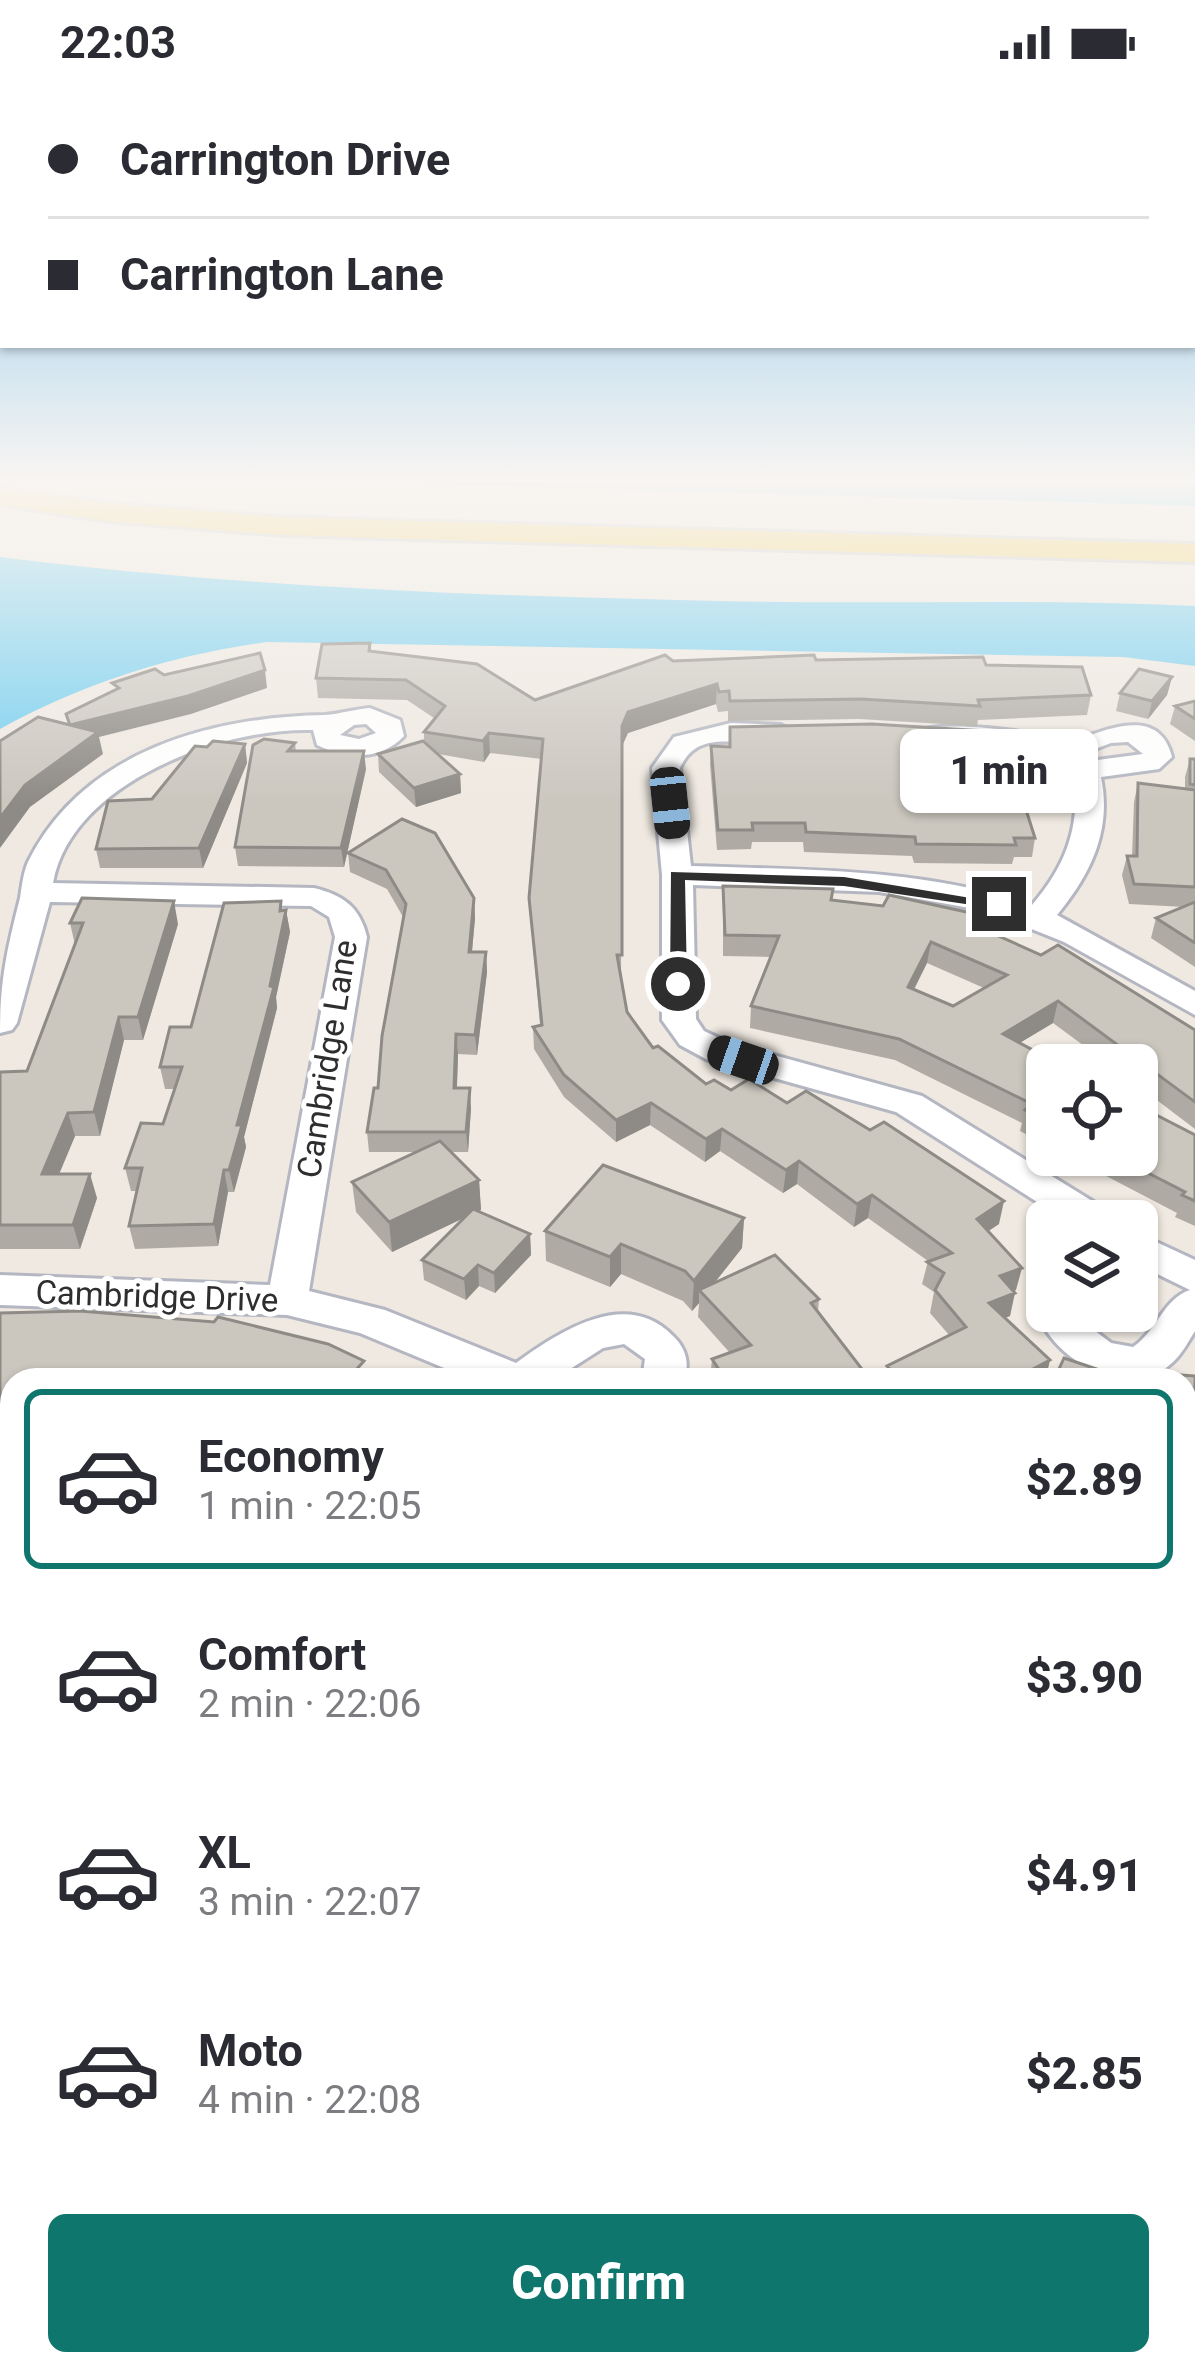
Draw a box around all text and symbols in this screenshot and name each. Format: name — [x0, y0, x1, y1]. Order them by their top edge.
text: 22:03 — [60, 16, 176, 69]
text: Carrington Drive — [120, 133, 450, 186]
text: Carrington Lane — [120, 248, 444, 301]
callout: 1 min — [900, 730, 1098, 814]
text: 1 min — [950, 748, 1048, 794]
car — [648, 765, 692, 841]
route end — [972, 877, 1026, 931]
street label: Cambridge Lane — [289, 937, 365, 1181]
route start — [651, 957, 705, 1011]
car — [703, 1031, 783, 1089]
map controls — [1026, 1044, 1158, 1332]
button: locate — [1026, 1044, 1158, 1176]
button: layers — [1026, 1200, 1158, 1332]
street label: Cambridge Drive — [35, 1272, 279, 1320]
icon: car — [54, 1425, 162, 1533]
text: Economy — [198, 1430, 384, 1483]
text: $2.89 — [1026, 1453, 1143, 1506]
text: 1 min · 22:05 — [198, 1483, 421, 1529]
icon: car — [54, 1623, 162, 1731]
text: Comfort — [198, 1628, 366, 1681]
text: $3.90 — [1026, 1651, 1143, 1704]
text: 2 min · 22:06 — [198, 1681, 421, 1727]
icon: car — [54, 1821, 162, 1929]
text: XL — [198, 1826, 251, 1879]
text: $4.91 — [1026, 1849, 1143, 1902]
text: 3 min · 22:07 — [198, 1879, 421, 1925]
icon: car — [54, 2019, 162, 2127]
text: Moto — [198, 2024, 303, 2077]
text: $2.85 — [1026, 2047, 1143, 2100]
text: 4 min · 22:08 — [198, 2077, 421, 2123]
button: Confirm — [48, 2214, 1149, 2352]

